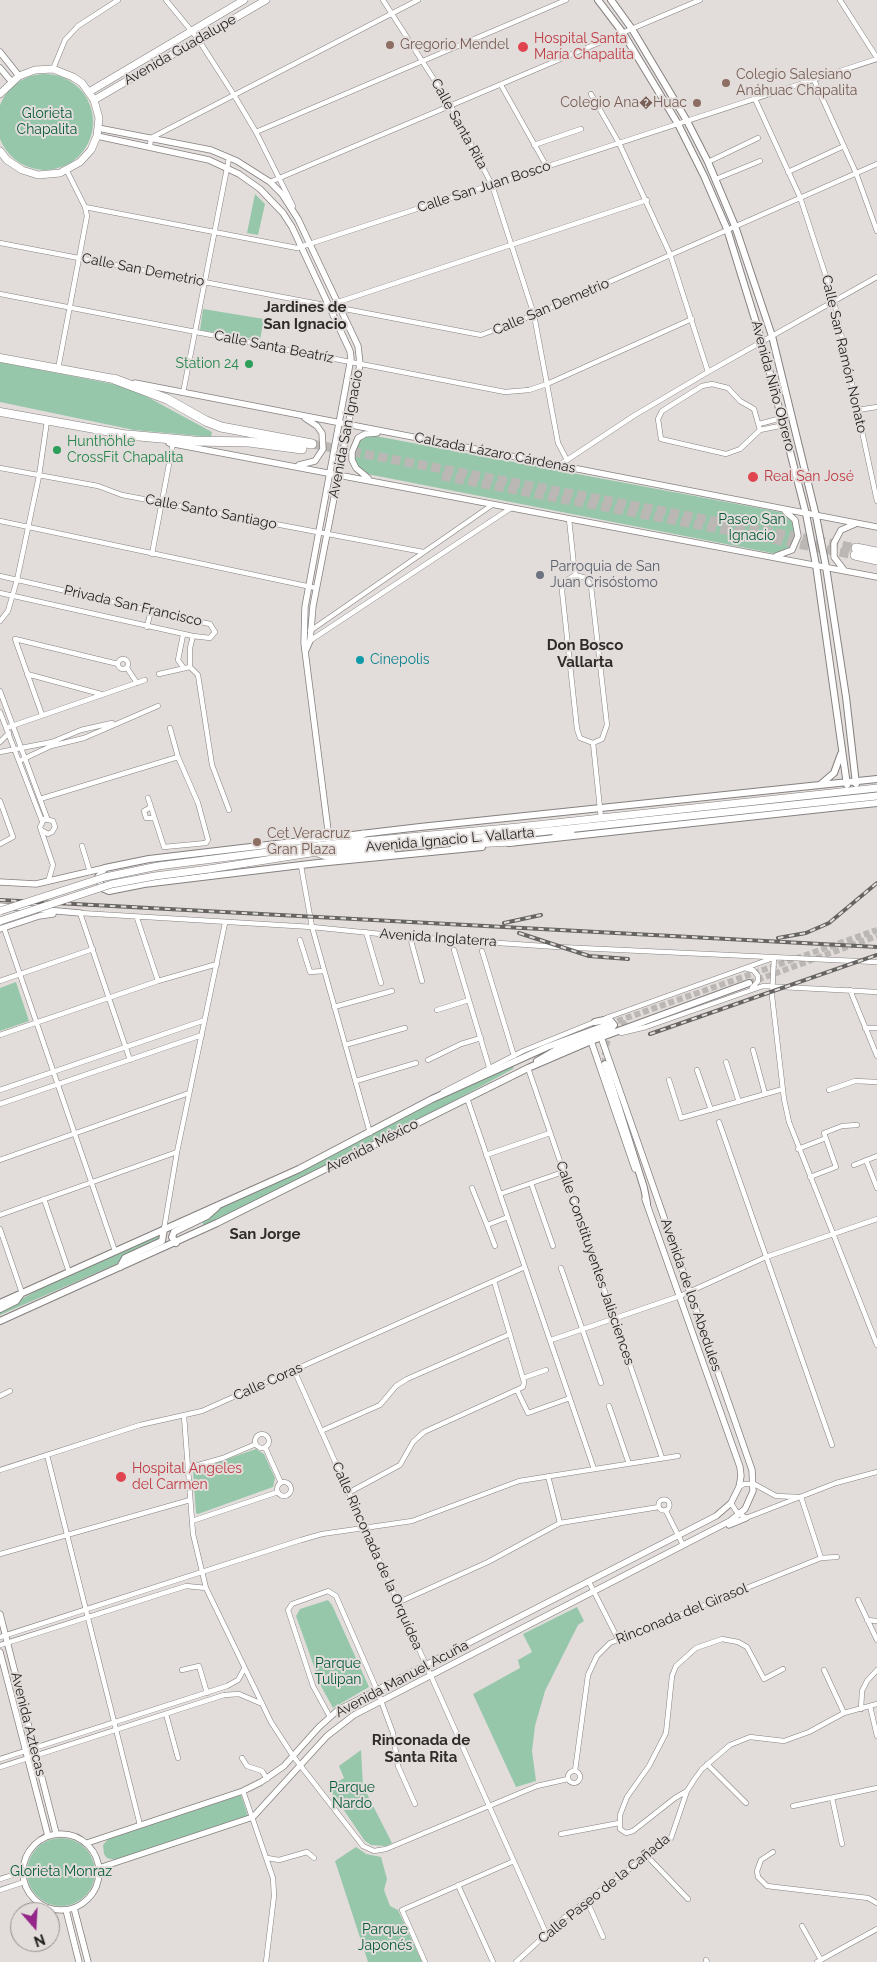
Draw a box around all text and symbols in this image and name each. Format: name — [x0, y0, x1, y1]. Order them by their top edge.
street label: Avenida Guadalupe — [121, 11, 239, 89]
place label: Hospital Santa María Chapalita — [534, 31, 634, 64]
place label: Gregorio Mendel — [400, 37, 509, 53]
marker: Gregorio Mendel — [384, 39, 396, 51]
marker: Hospital Santa María Chapalita — [516, 40, 530, 54]
place label: Colegio Salesiano Anáhuac Chapalita — [736, 67, 857, 100]
street label: Calle Santa Rita — [427, 76, 491, 172]
marker: Colegio Salesiano Anáhuac Chapalita — [720, 77, 732, 89]
place label: Colegio Ana�Huac — [560, 95, 687, 111]
marker: Colegio Ana�Huac — [691, 97, 703, 109]
park label: Glorieta Chapalita — [17, 106, 77, 138]
street label: Calle San Juan Bosco — [415, 158, 553, 216]
street label: Calle San Demetrio — [80, 250, 206, 290]
street label: Calle San Ramón Nonato — [818, 273, 870, 435]
street label: Calle San Demetrio — [490, 275, 612, 339]
district label: Jardines de San Ignacio — [263, 298, 347, 333]
street label: Avenida Niño Obrero — [747, 319, 799, 453]
street label: Calle Santa Beatríz — [213, 327, 335, 367]
place label: Station 24 — [176, 356, 239, 372]
marker: Station 24 — [243, 358, 255, 370]
street label: Avenida San Ignacio — [325, 368, 367, 500]
street label: Calzada Lázaro Cárdenas — [413, 429, 577, 477]
place label: Hunthöhle CrossFit Chapalita — [67, 434, 183, 467]
marker: Hunthöhle CrossFit Chapalita — [51, 444, 63, 456]
place label: Real San José — [764, 469, 854, 485]
marker: Real San José — [746, 470, 760, 484]
street label: Calle Santo Santiago — [144, 491, 278, 533]
park label: Paseo San Ignacio — [718, 512, 786, 544]
place label: Parroquia de San Juan Crisóstomo — [550, 559, 660, 592]
marker: Parroquia de San Juan Crisóstomo — [534, 569, 546, 581]
street label: Privada San Francisco — [62, 582, 204, 630]
district label: Don Bosco Vallarta — [547, 636, 623, 671]
place label: Cinepolis — [370, 652, 430, 668]
marker: Cinepolis — [354, 654, 366, 666]
street label: Avenida Ignacio L. Vallarta — [365, 824, 535, 856]
place label: Cet Veracruz Gran Plaza — [267, 826, 350, 859]
marker: Cet Veracruz Gran Plaza — [251, 836, 263, 848]
street label: Avenida Inglaterra — [379, 926, 497, 950]
street label: Avenida México — [323, 1115, 421, 1177]
street label: Calle Constituyentes Jalisciences — [552, 1159, 638, 1367]
street label: Avenida de los Abedules — [657, 1216, 725, 1374]
district label: San Jorge — [230, 1225, 300, 1243]
street label: Calle Coras — [231, 1359, 305, 1405]
street label: Calle Rinconada de la Orquídea — [328, 1459, 426, 1653]
place label: Hospital Angeles del Carmen — [132, 1461, 242, 1494]
marker: Hospital Angeles del Carmen — [114, 1470, 128, 1484]
street label: Rinconada del Girasol — [614, 1580, 750, 1648]
street label: Avenida Manuel Acuña — [332, 1637, 472, 1721]
park label: Parque Tulipan — [315, 1656, 361, 1688]
street label: Avenida Aztecas — [7, 1670, 49, 1778]
district label: Rinconada de Santa Rita — [372, 1731, 470, 1766]
park label: Parque Nardo — [329, 1780, 375, 1812]
street label: Calle Paseo de la Cañada — [535, 1831, 673, 1947]
park label: Glorieta Monraz — [10, 1864, 112, 1880]
north arrow — [10, 1902, 60, 1952]
park label: Parque Japonés — [358, 1922, 412, 1954]
text: N — [32, 1931, 47, 1950]

